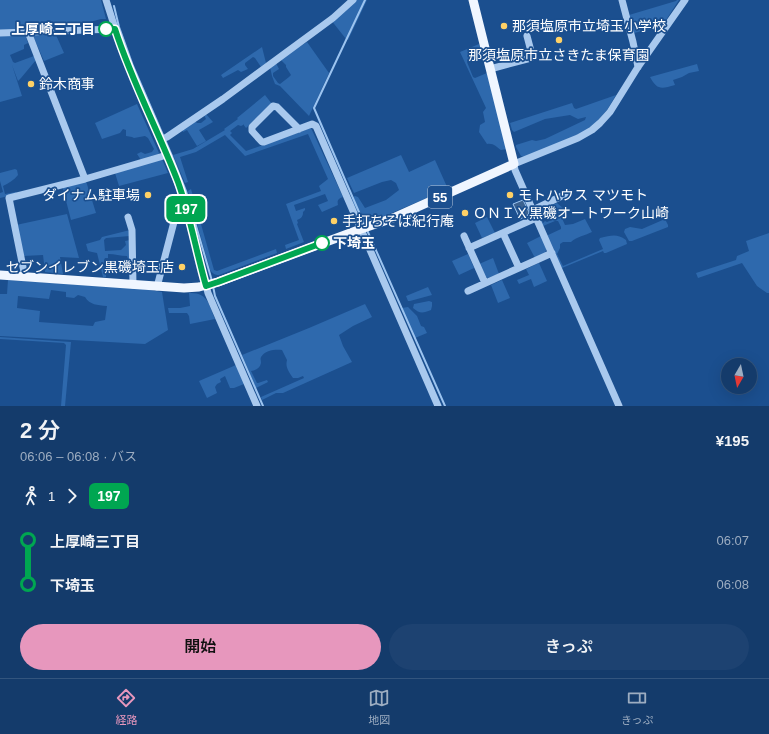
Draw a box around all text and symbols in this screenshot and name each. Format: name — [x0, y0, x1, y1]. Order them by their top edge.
place label: 那須塩原市立埼玉小学校 — [512, 18, 666, 34]
place label: 上厚崎三丁目 — [11, 21, 95, 37]
marker: 上厚崎三丁目 — [98, 21, 114, 37]
marker: 那須塩原市立埼玉小学校 — [499, 21, 509, 31]
marker: 那須塩原市立さきたま保育園 — [554, 35, 564, 45]
place label: 那須塩原市立さきたま保育園 — [468, 47, 650, 63]
place label: 鈴木商事 — [39, 76, 95, 92]
marker: 鈴木商事 — [26, 79, 36, 89]
road number: 55 — [428, 186, 452, 208]
place label: ダイナム駐車場 — [43, 187, 140, 203]
place label: モトハウス マツモト — [518, 187, 648, 203]
marker: ダイナム駐車場 — [143, 190, 153, 200]
marker: モトハウス マツモト — [505, 190, 515, 200]
line badge: 197 — [163, 196, 209, 222]
text: 197 — [174, 201, 198, 217]
place label: ＯＮＩＸ黒磯オートワーク山崎 — [473, 205, 669, 221]
marker: ＯＮＩＸ黒磯オートワーク山崎 — [460, 208, 470, 218]
place label: 手打ちそば紀行庵 — [342, 213, 454, 229]
marker: 手打ちそば紀行庵 — [329, 216, 339, 226]
marker: 下埼玉 — [314, 235, 330, 251]
place label: 下埼玉 — [333, 235, 375, 251]
place label: セブンイレブン黒磯埼玉店 — [6, 259, 174, 275]
marker: セブンイレブン黒磯埼玉店 — [177, 262, 187, 272]
north arrow — [721, 358, 757, 394]
map controls — [721, 358, 757, 394]
text: 2 分 — [20, 418, 60, 443]
text: ¥195 — [716, 432, 749, 449]
text: 06:06 – 06:08 · バス — [20, 449, 137, 464]
icon: walk — [20, 485, 42, 507]
icon: forward — [61, 485, 83, 507]
text: 197 — [97, 488, 121, 504]
text: 1 — [48, 489, 55, 504]
text: 上厚崎三丁目 — [50, 533, 140, 550]
text: 06:07 — [716, 533, 749, 548]
text: 下埼玉 — [50, 577, 95, 594]
text: 06:08 — [716, 577, 749, 592]
button: 開始 — [20, 624, 381, 670]
button: きっぷ — [389, 624, 749, 670]
tab: 経路 — [115, 687, 137, 727]
tab: 地図 — [368, 687, 390, 727]
tab: きっぷ — [621, 687, 654, 727]

